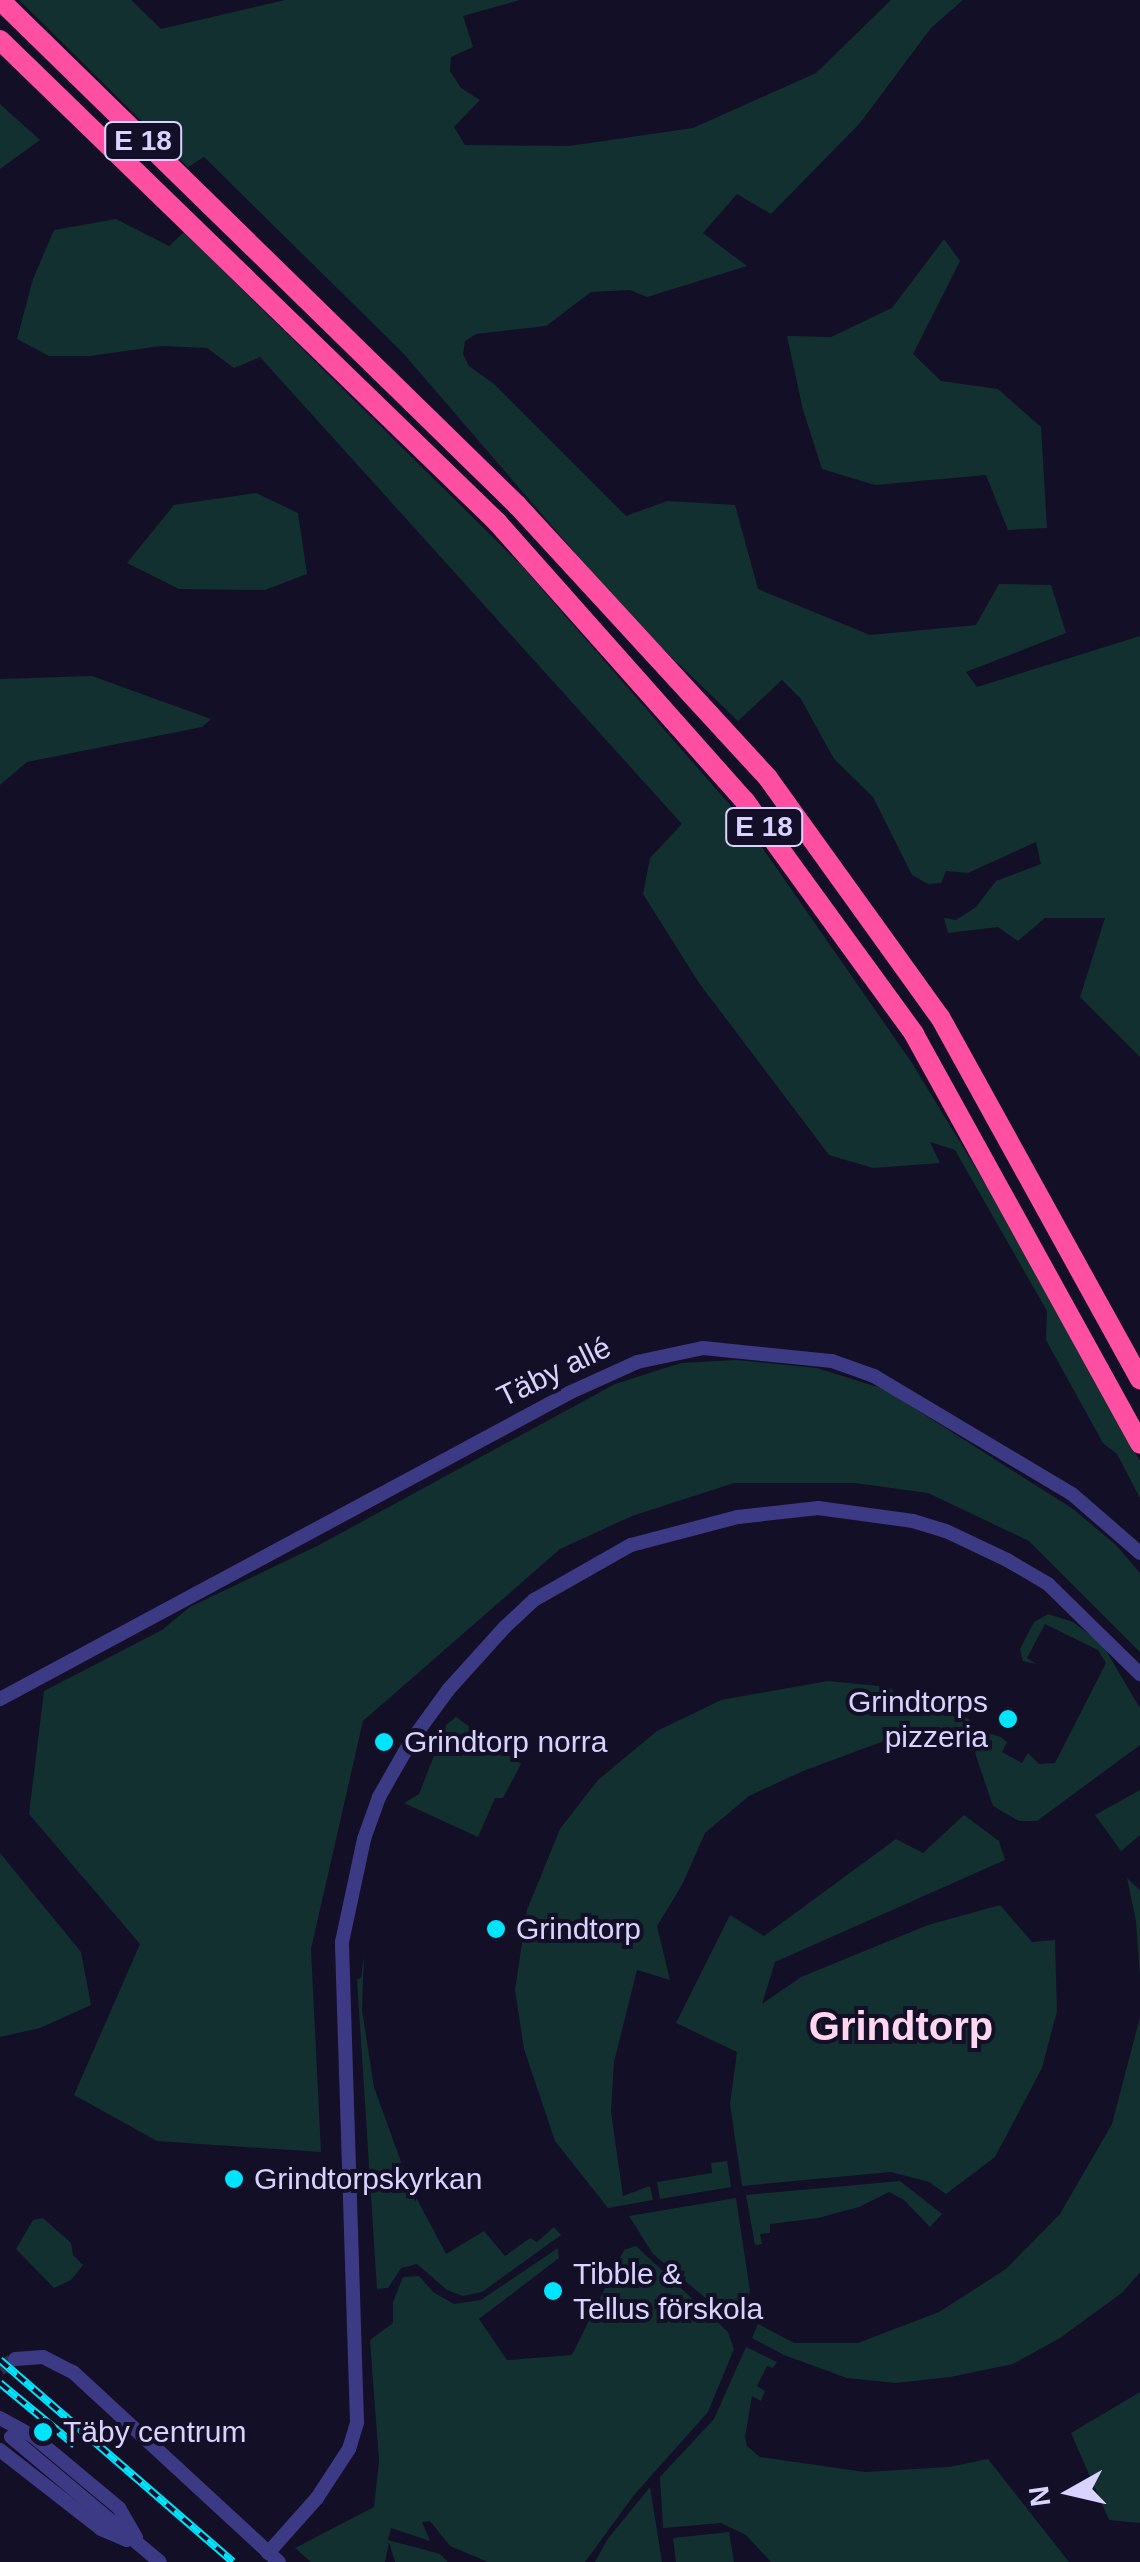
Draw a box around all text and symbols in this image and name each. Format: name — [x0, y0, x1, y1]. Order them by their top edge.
road number: E 18 — [103, 118, 183, 164]
road number: E 18 — [724, 804, 804, 850]
street label: Täby allé — [491, 1329, 617, 1415]
place label: Grindtorps pizzeria — [848, 1684, 988, 1754]
marker: Grindtorps pizzeria — [997, 1708, 1019, 1730]
place label: Grindtorp norra — [404, 1724, 607, 1760]
marker: Grindtorp norra — [373, 1731, 395, 1753]
place label: Grindtorp — [516, 1911, 641, 1947]
marker: Grindtorp — [485, 1918, 507, 1940]
district label: Grindtorp — [809, 2002, 993, 2050]
place label: Grindtorpskyrkan — [254, 2161, 482, 2197]
marker: Grindtorpskyrkan — [223, 2168, 245, 2190]
place label: Tibble & Tellus förskola — [573, 2256, 763, 2326]
marker: Tibble & Tellus förskola — [542, 2280, 564, 2302]
place label: Täby centrum — [63, 2414, 246, 2450]
marker: Täby centrum — [32, 2421, 54, 2443]
north arrow — [1020, 2442, 1120, 2542]
text: N — [1023, 2484, 1057, 2508]

